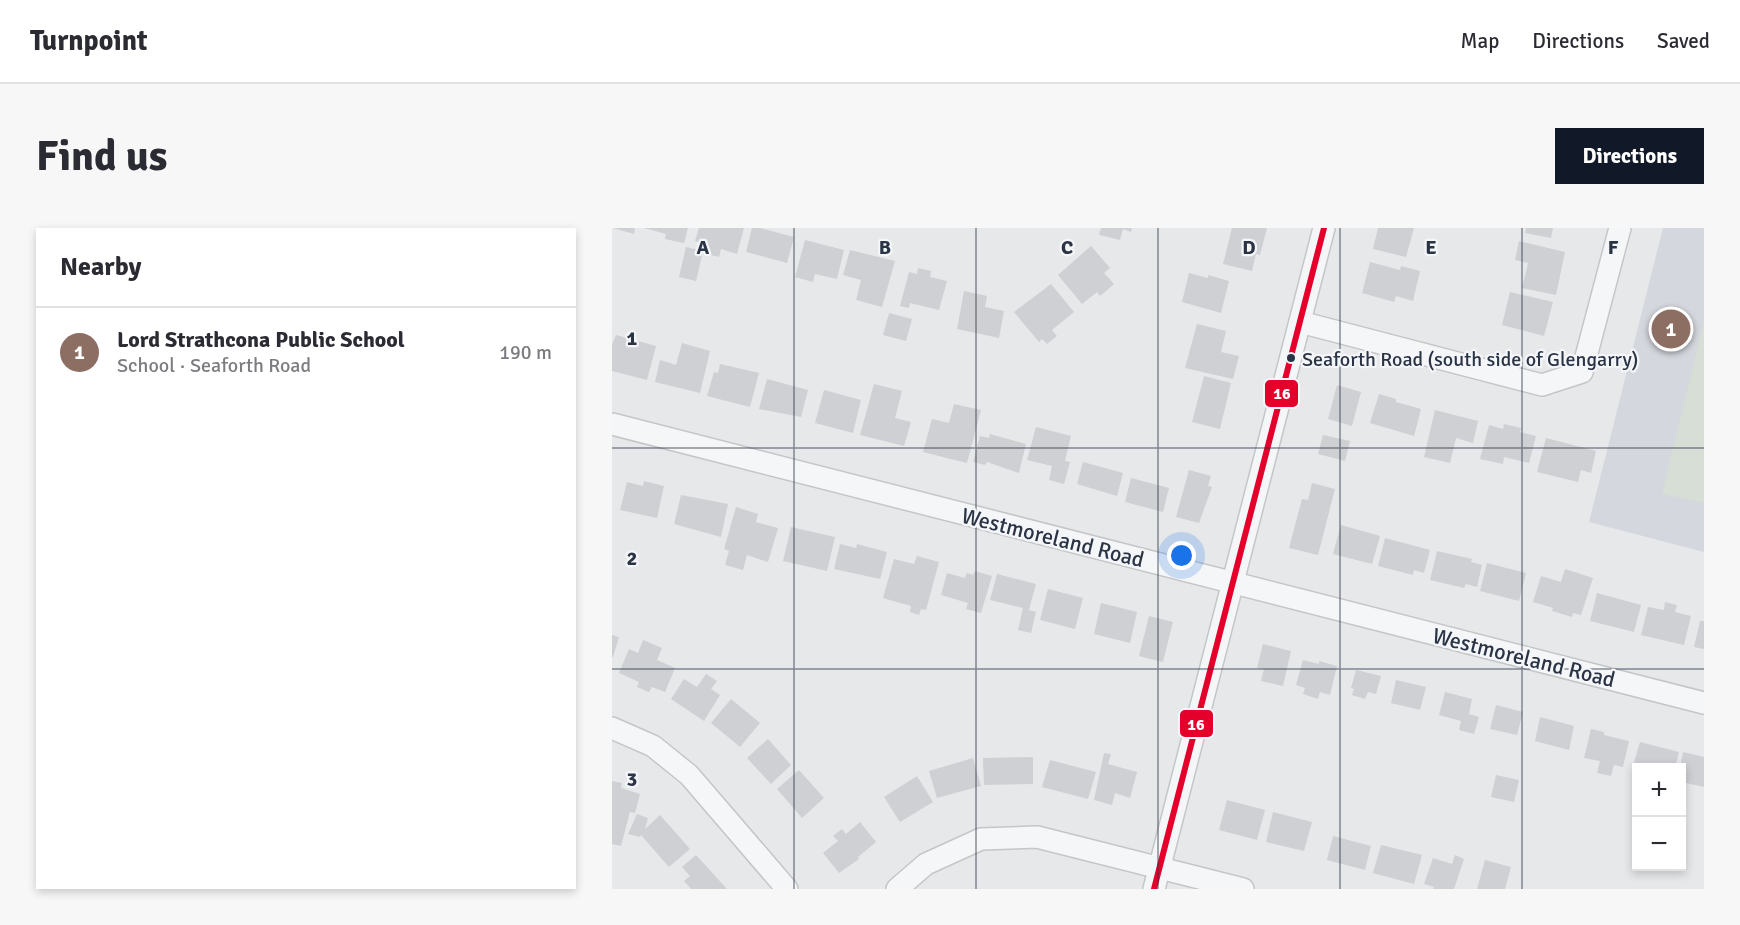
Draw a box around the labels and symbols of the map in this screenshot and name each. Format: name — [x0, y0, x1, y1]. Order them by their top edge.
text: A — [697, 235, 710, 260]
text: B — [879, 235, 891, 260]
text: C — [1061, 235, 1073, 260]
text: D — [1242, 235, 1256, 260]
text: E — [1425, 235, 1437, 260]
text: F — [1608, 235, 1619, 260]
pin: 1 — [1652, 306, 1690, 352]
text: 1 — [627, 326, 638, 351]
place label: Seaforth Road (south side of Glengarry) — [1302, 347, 1638, 372]
marker: Seaforth Road (south side of Glengarry) — [1285, 352, 1297, 364]
line badge: 16 — [1264, 379, 1299, 408]
text: 16 — [1273, 384, 1291, 404]
street label: Westmoreland Road — [959, 502, 1147, 573]
your location — [1167, 541, 1196, 570]
text: 2 — [627, 546, 637, 571]
street label: Westmoreland Road — [1430, 622, 1618, 693]
line badge: 16 — [1179, 709, 1214, 738]
text: 16 — [1187, 715, 1205, 735]
text: 3 — [627, 767, 637, 792]

